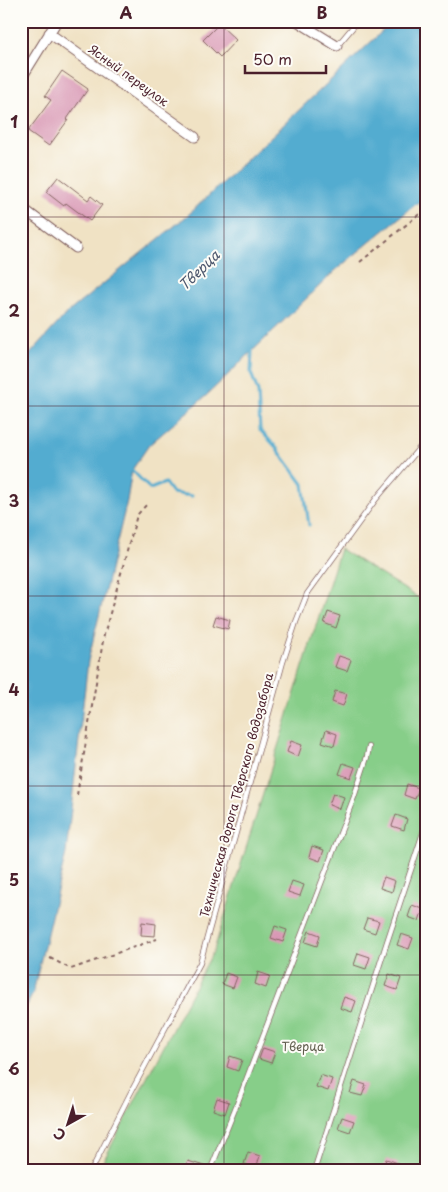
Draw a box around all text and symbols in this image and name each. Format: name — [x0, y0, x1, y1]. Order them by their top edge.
text: A — [120, 0, 133, 24]
text: B — [317, 0, 328, 24]
street label: Ясный переулок — [85, 40, 173, 111]
scale bar — [245, 42, 327, 74]
text: 50 m — [253, 47, 292, 70]
text: 1 — [10, 109, 18, 133]
water label: Тверца — [174, 245, 225, 295]
text: 2 — [8, 298, 20, 322]
text: 3 — [9, 488, 19, 512]
street label: Техническая дорога Тверского водозабора — [195, 670, 278, 919]
text: 4 — [9, 677, 20, 701]
text: 5 — [9, 867, 19, 891]
park label: Тверца — [282, 1037, 325, 1055]
text: 6 — [8, 1056, 20, 1080]
north arrow — [42, 1100, 92, 1150]
text: С — [49, 1123, 70, 1146]

